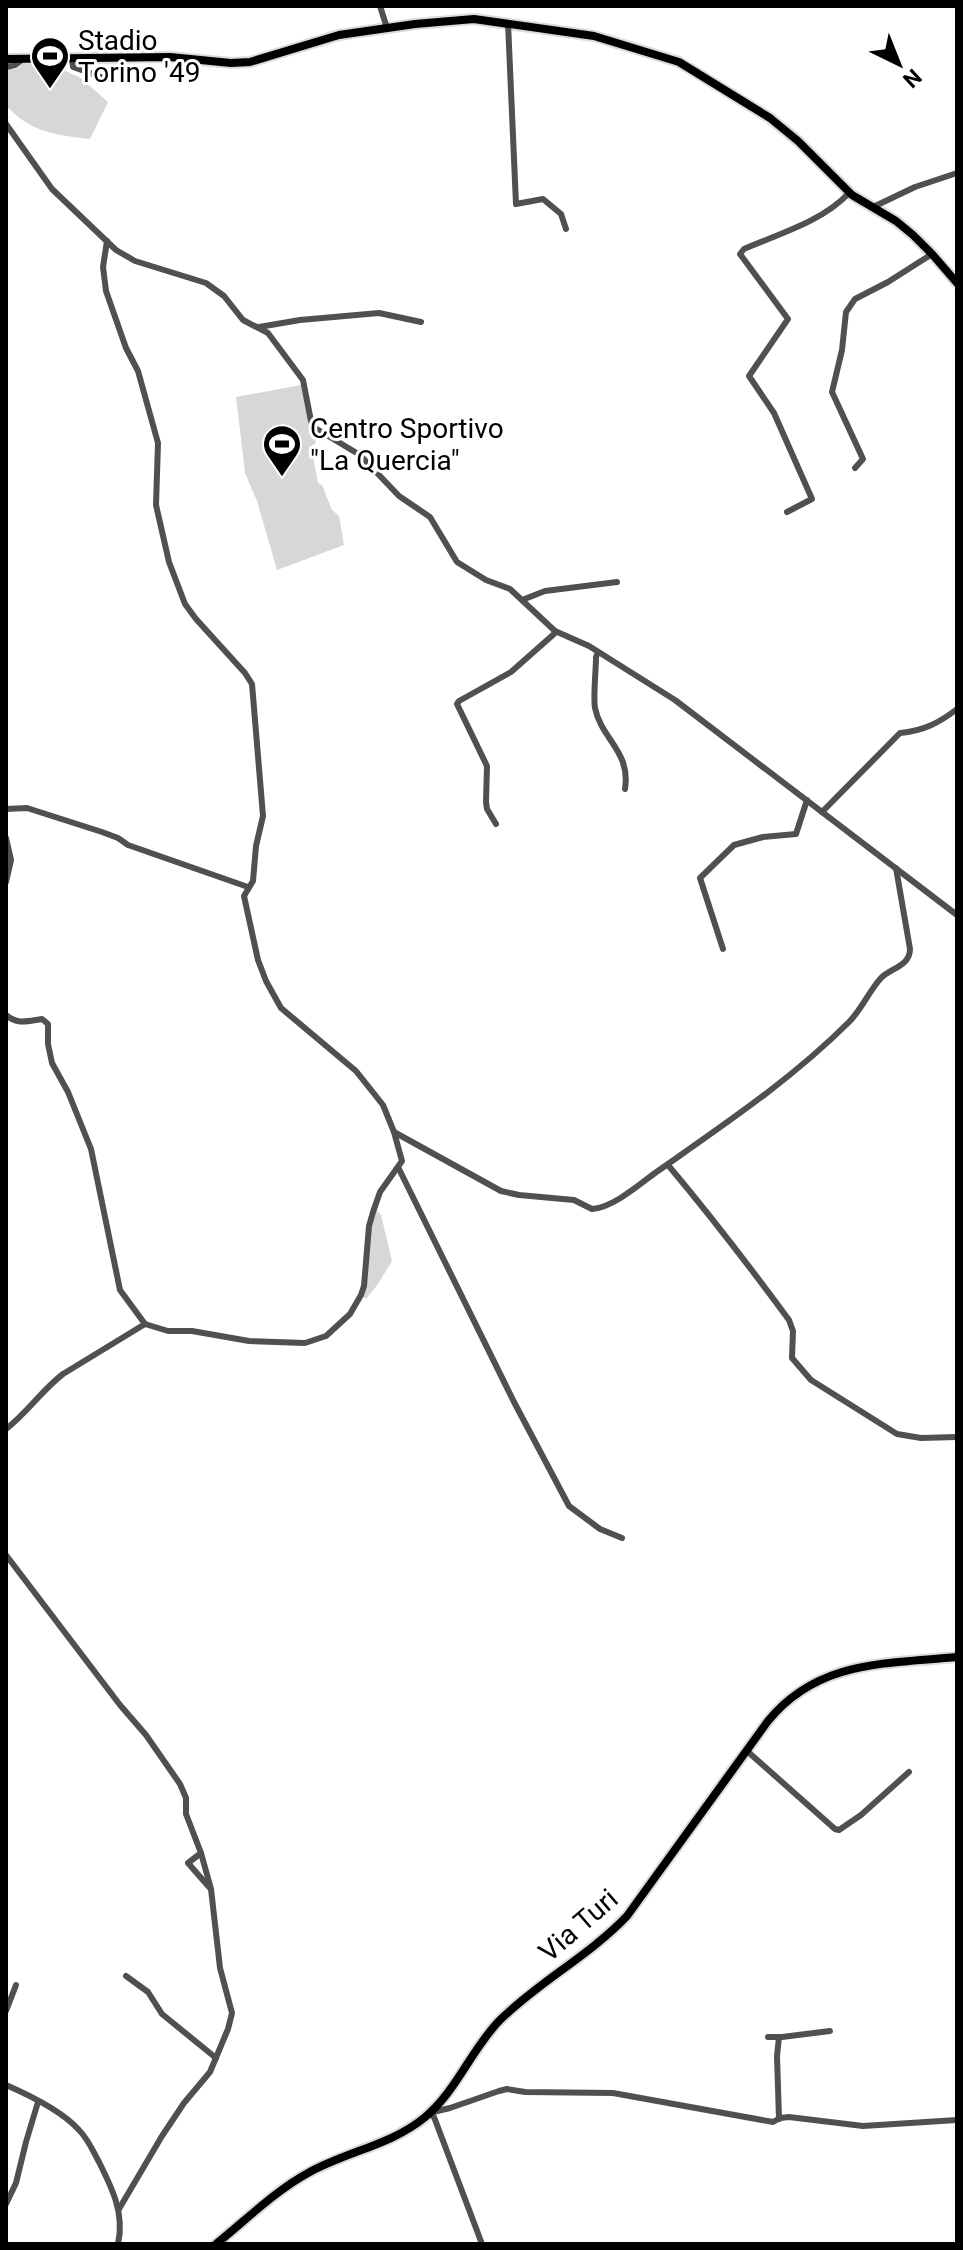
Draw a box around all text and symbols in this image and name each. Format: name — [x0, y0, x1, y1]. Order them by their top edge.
place label: Stadio Torino '49 — [78, 24, 200, 89]
north arrow — [859, 24, 939, 104]
sports icon: Stadio Torino '49 — [29, 35, 71, 90]
text: N — [898, 64, 927, 93]
place label: Centro Sportivo "La Quercia" — [310, 412, 504, 477]
sports icon: Centro Sportivo "La Quercia" — [261, 423, 303, 478]
street label: Via Turi — [532, 1882, 624, 1968]

